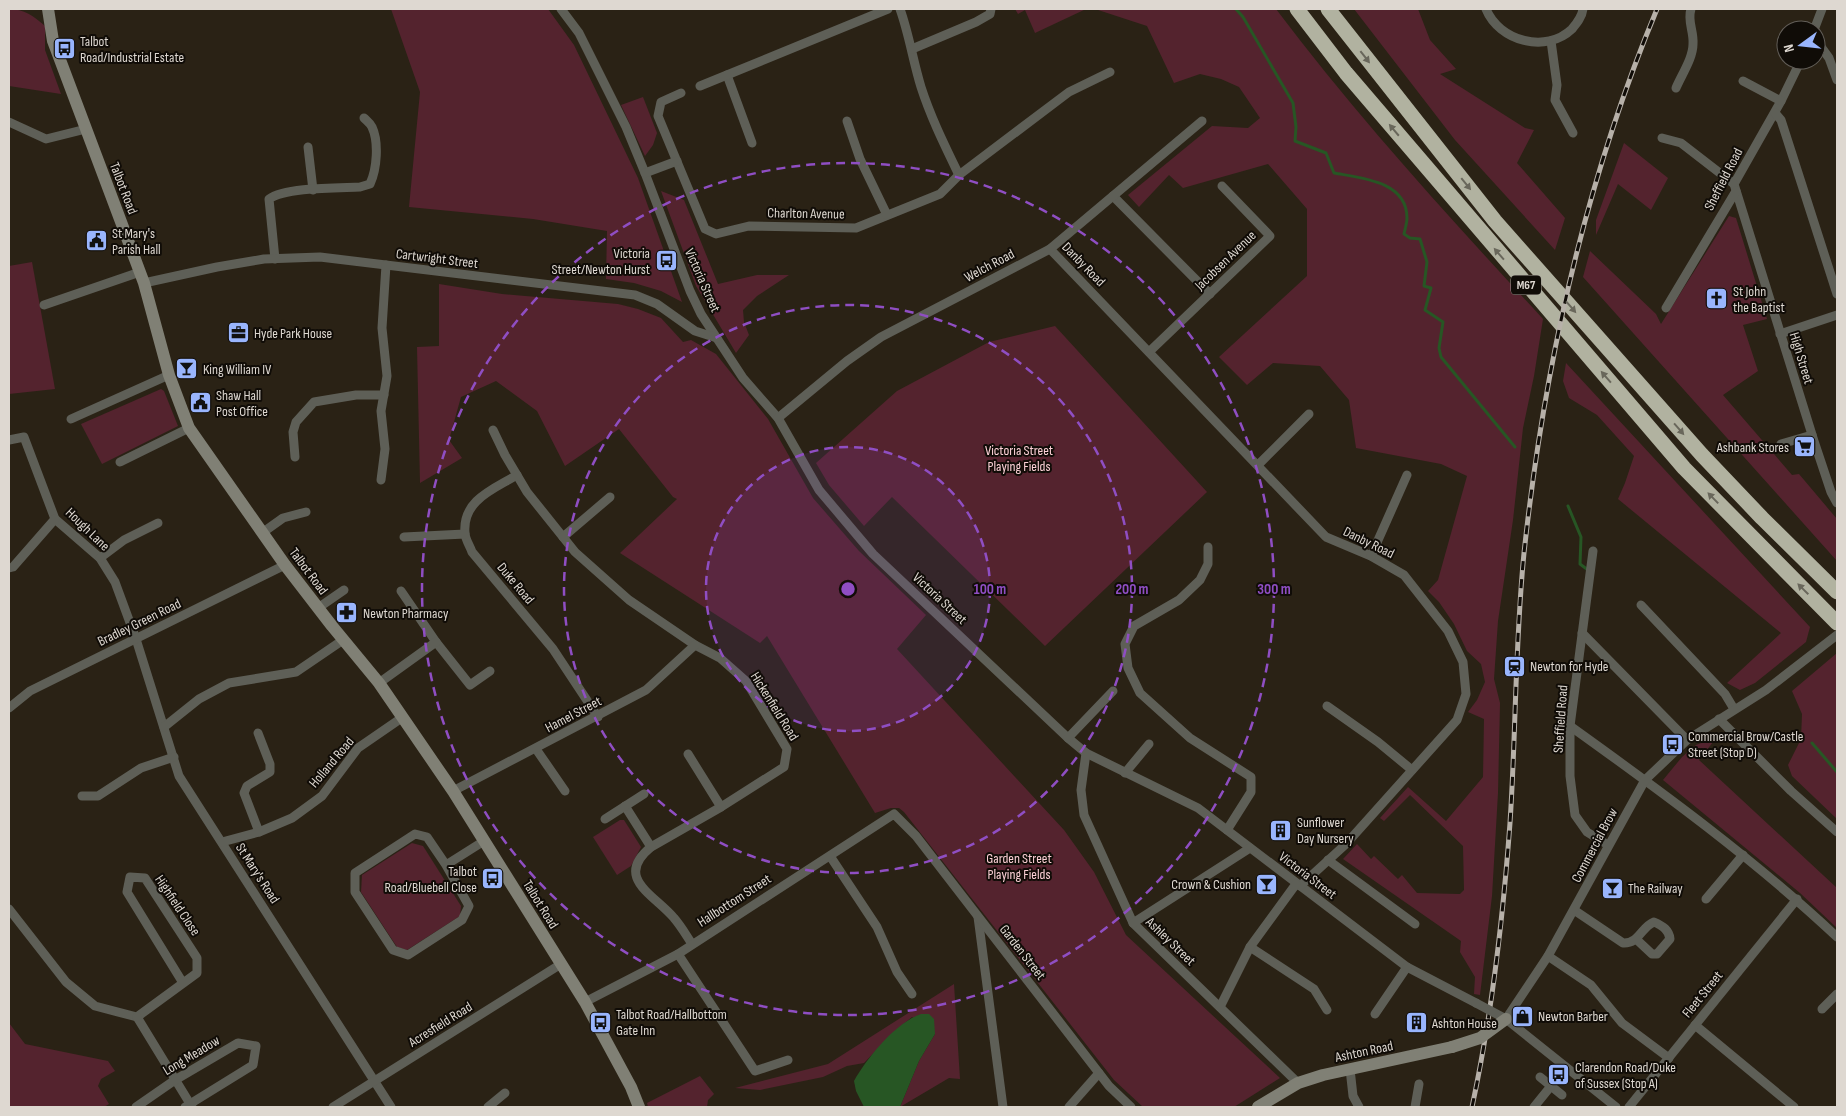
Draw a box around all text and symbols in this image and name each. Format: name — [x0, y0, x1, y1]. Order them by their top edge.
north arrow — [1776, 20, 1826, 70]
place label: Talbot Road/Industrial Estate — [80, 33, 184, 66]
bus stop icon: Talbot Road/Industrial Estate — [52, 37, 76, 61]
text: N — [1780, 42, 1798, 54]
one-way arrow — [1359, 50, 1370, 63]
one-way arrow — [1389, 124, 1400, 137]
street label: Sheffield Road — [1700, 145, 1746, 213]
street label: Talbot Road — [106, 160, 141, 217]
one-way arrow — [1460, 177, 1471, 190]
street label: Charlton Avenue — [767, 204, 845, 223]
place label: St Mary's Parish Hall — [112, 225, 161, 258]
street label: Jacobsen Avenue — [1190, 227, 1259, 294]
public building icon: St Mary's Parish Hall — [84, 229, 108, 253]
street label: Danby Road — [1058, 239, 1109, 290]
street label: Cartwright Street — [395, 245, 479, 272]
place label: Victoria Street/Newton Hurst — [552, 245, 650, 278]
street label: Welch Road — [961, 245, 1017, 286]
street label: Victoria Street — [681, 246, 724, 315]
one-way arrow — [1494, 248, 1505, 261]
bus stop icon: Victoria Street/Newton Hurst — [654, 249, 678, 273]
road number: M67 — [1511, 276, 1541, 294]
place label: St John the Baptist — [1733, 283, 1785, 316]
church icon: St John the Baptist — [1705, 287, 1729, 311]
one-way arrow — [1566, 301, 1577, 314]
office icon: Hyde Park House — [226, 321, 250, 345]
place label: Hyde Park House — [254, 325, 332, 342]
street label: High Street — [1786, 330, 1817, 386]
bar icon: King William IV — [175, 357, 199, 381]
place label: King William IV — [203, 361, 272, 378]
one-way arrow — [1600, 371, 1611, 384]
place label: Shaw Hall Post Office — [216, 387, 268, 420]
public building icon: Shaw Hall Post Office — [188, 391, 212, 415]
one-way arrow — [1673, 423, 1685, 435]
supermarket icon: Ashbank Stores — [1793, 435, 1817, 459]
place label: Ashbank Stores — [1716, 439, 1789, 456]
park label: Victoria Street Playing Fields — [985, 442, 1053, 475]
one-way arrow — [1707, 493, 1719, 505]
street label: Hough Lane — [62, 504, 113, 555]
street label: Danby Road — [1340, 523, 1397, 562]
street label: Talbot Road — [286, 545, 332, 598]
street label: Duke Road — [493, 559, 538, 608]
street label: Victoria Street — [909, 569, 970, 628]
centre of rings — [839, 580, 857, 598]
text: 100 m — [974, 580, 1006, 599]
text: 200 m — [1115, 580, 1149, 599]
text: 300 m — [1257, 580, 1291, 599]
one-way arrow — [1797, 583, 1809, 595]
street label: Bradley Green Road — [95, 595, 184, 650]
pharmacy icon: Newton Pharmacy — [335, 601, 359, 625]
place label: Newton Pharmacy — [363, 605, 449, 622]
station icon: Newton for Hyde — [1502, 654, 1526, 678]
place label: Newton for Hyde — [1530, 658, 1608, 675]
street label: Hickenfield Road — [747, 669, 802, 744]
street label: Sheffield Road — [1550, 684, 1571, 753]
street label: Hamel Street — [542, 693, 604, 736]
place label: Commercial Brow/Castle Street (Stop D) — [1688, 728, 1803, 761]
bus stop icon: Commercial Brow/Castle Street (Stop D) — [1660, 732, 1684, 756]
street label: Holland Road — [305, 733, 358, 791]
street label: Commercial Brow — [1568, 805, 1621, 885]
place label: Sunflower Day Nursery — [1297, 814, 1354, 847]
building icon: Sunflower Day Nursery — [1269, 818, 1293, 842]
street label: St Mary's Road — [232, 840, 283, 907]
street label: Victoria Street — [1275, 848, 1340, 903]
park label: Garden Street Playing Fields — [986, 850, 1052, 883]
place label: Talbot Road/Bluebell Close — [385, 863, 477, 896]
bus stop icon: Talbot Road/Bluebell Close — [481, 867, 505, 891]
street label: Hallbottom Street — [694, 870, 774, 931]
street label: Highfield Close — [151, 872, 204, 939]
bar icon: Crown & Cushion — [1255, 872, 1279, 896]
place label: Crown & Cushion — [1171, 876, 1251, 893]
bar icon: The Railway — [1600, 876, 1624, 900]
street label: Talbot Road — [519, 877, 562, 932]
place label: The Railway — [1628, 880, 1683, 897]
street label: Ashley Street — [1142, 913, 1199, 969]
street label: Garden Street — [996, 921, 1049, 983]
street label: Fleet Street — [1678, 968, 1726, 1021]
street label: Acresfield Road — [404, 998, 475, 1051]
shop icon: Newton Barber — [1510, 1004, 1534, 1028]
place label: Talbot Road/Hallbottom Gate Inn — [616, 1006, 727, 1039]
place label: Newton Barber — [1538, 1008, 1608, 1025]
bus stop icon: Talbot Road/Hallbottom Gate Inn — [588, 1010, 612, 1034]
building icon: Ashton House — [1404, 1011, 1428, 1035]
place label: Ashton House — [1431, 1015, 1497, 1032]
street label: Long Meadow — [160, 1032, 223, 1079]
street label: Ashton Road — [1333, 1037, 1395, 1066]
place label: Clarendon Road/Duke of Sussex (Stop A) — [1575, 1059, 1676, 1092]
bus stop icon: Clarendon Road/Duke of Sussex (Stop A) — [1547, 1063, 1571, 1087]

